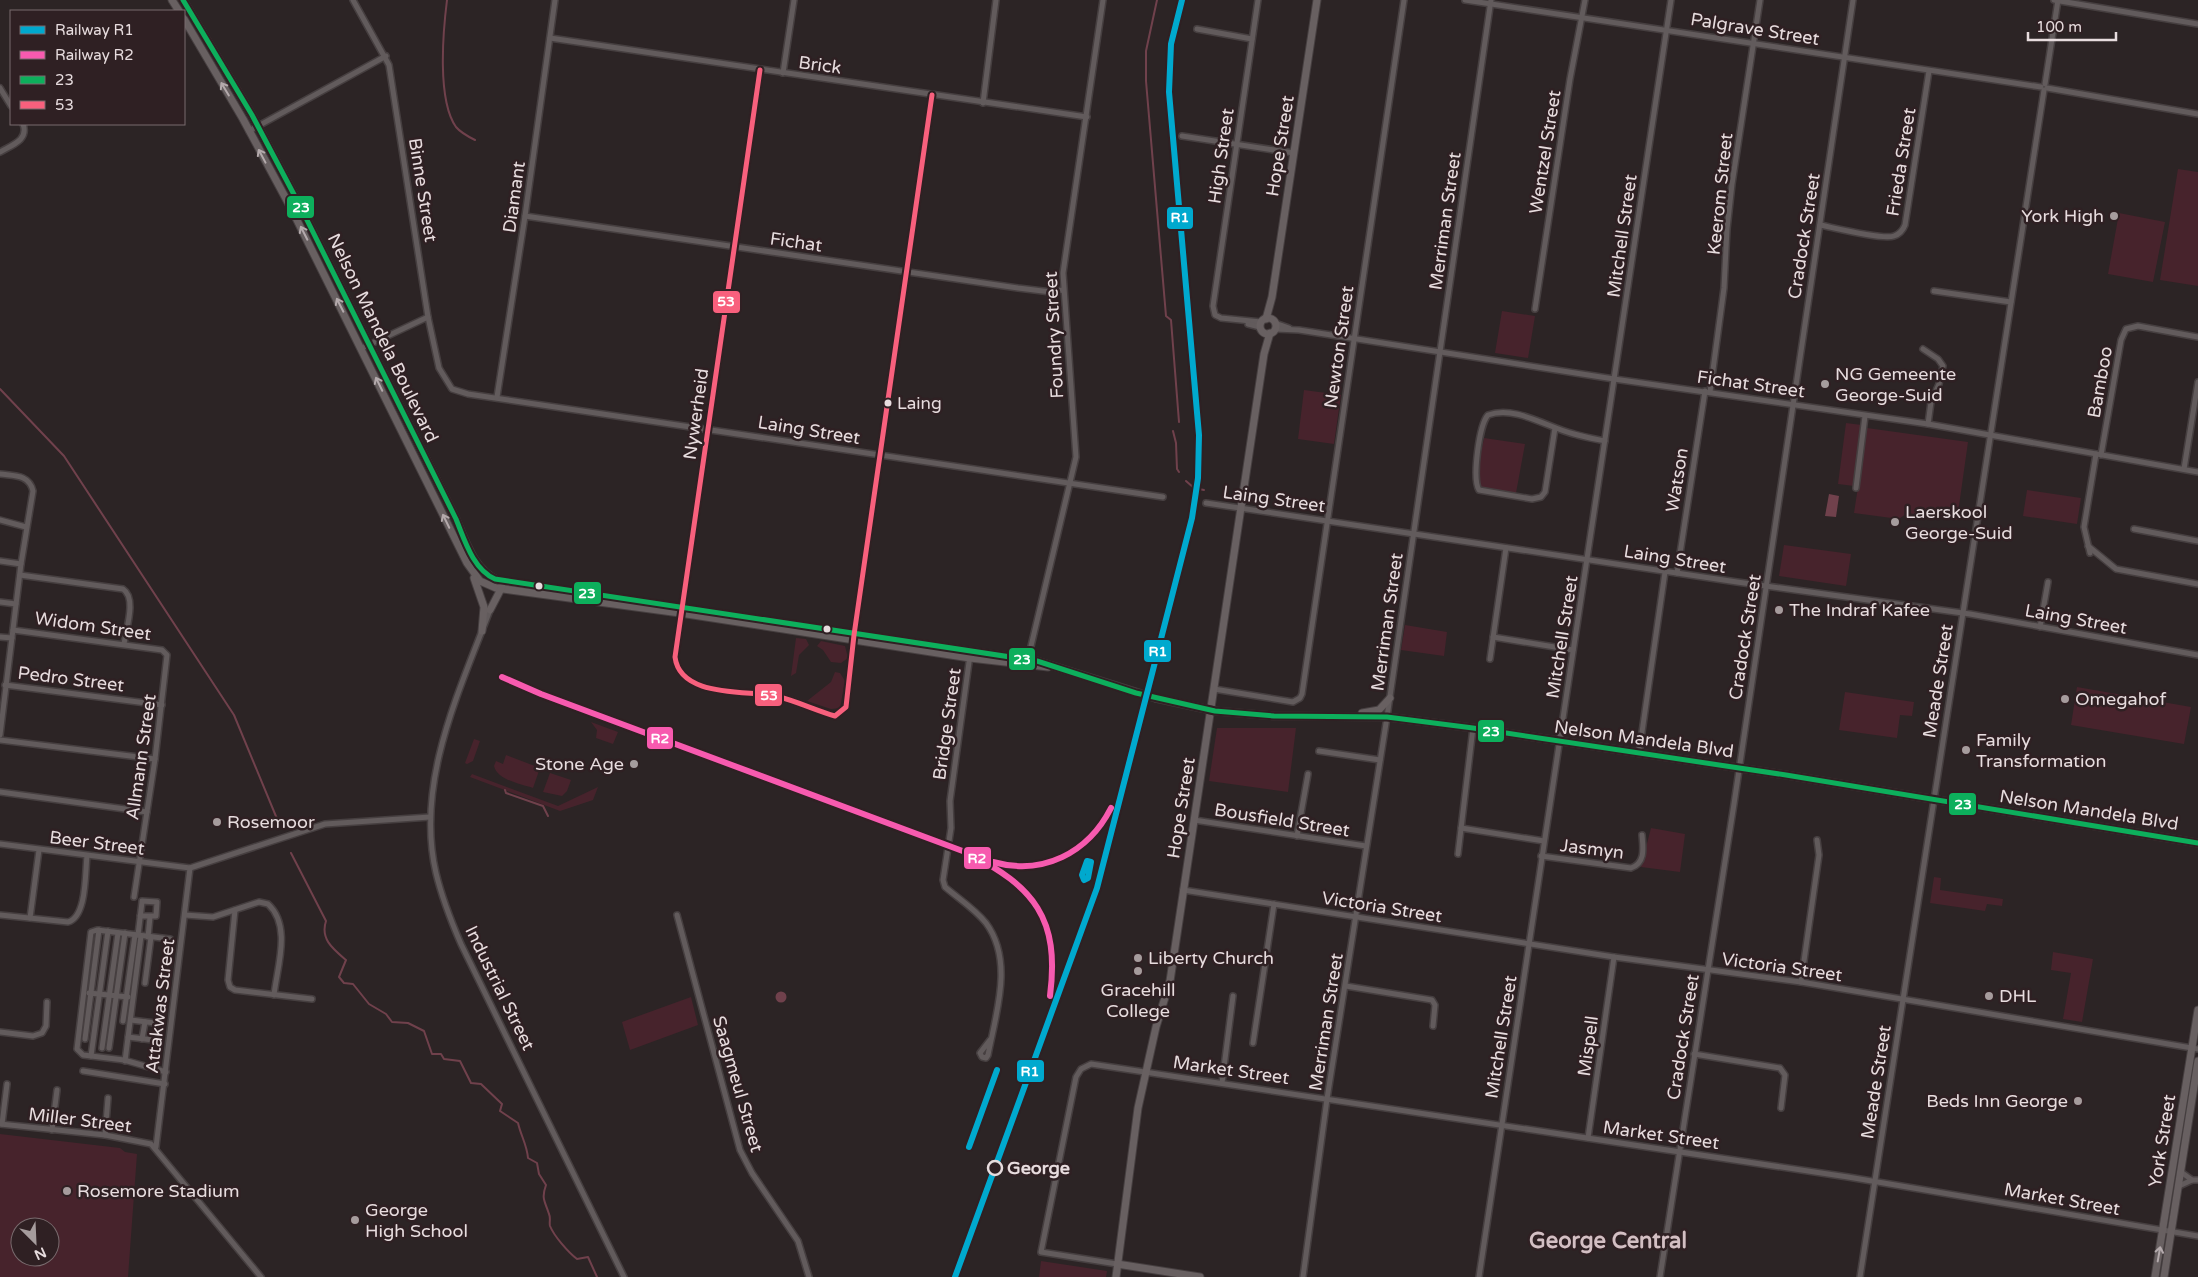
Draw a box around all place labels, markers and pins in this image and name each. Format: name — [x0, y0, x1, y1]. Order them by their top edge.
place label: York High — [2021, 205, 2104, 227]
marker: York High — [2108, 210, 2120, 222]
place label: NG Gemeente George-Suid — [1835, 363, 1956, 406]
marker: NG Gemeente George-Suid — [1819, 378, 1831, 390]
place label: Laing — [897, 393, 942, 414]
marker: Laing — [883, 398, 893, 408]
place label: Laerskool George-Suid — [1905, 501, 2013, 544]
marker: Laerskool George-Suid — [1889, 516, 1901, 528]
unlabelled marker — [534, 581, 544, 591]
place label: The Indraf Kafee — [1789, 599, 1930, 621]
marker: The Indraf Kafee — [1773, 604, 1785, 616]
unlabelled marker — [822, 624, 832, 634]
place label: Omegahof — [2075, 688, 2166, 710]
marker: Omegahof — [2059, 693, 2071, 705]
place label: Family Transformation — [1976, 729, 2106, 772]
marker: Family Transformation — [1960, 744, 1972, 756]
place label: Stone Age — [535, 753, 624, 775]
marker: Stone Age — [628, 758, 640, 770]
place label: Rosemoor — [227, 811, 315, 833]
marker: Rosemoor — [211, 816, 223, 828]
place label: Liberty Church — [1148, 947, 1274, 969]
marker: Liberty Church — [1132, 952, 1144, 964]
marker: Gracehill College — [1132, 965, 1144, 977]
place label: Gracehill College — [1101, 979, 1175, 1022]
place label: DHL — [1999, 985, 2037, 1007]
marker: DHL — [1983, 990, 1995, 1002]
place label: Beds Inn George — [1926, 1090, 2068, 1112]
marker: Beds Inn George — [2072, 1095, 2084, 1107]
place label: George — [1007, 1157, 1070, 1179]
marker: George — [987, 1160, 1003, 1176]
place label: Rosemore Stadium — [77, 1180, 240, 1202]
marker: Rosemore Stadium — [61, 1185, 73, 1197]
place label: George High School — [365, 1199, 468, 1242]
marker: George High School — [349, 1214, 361, 1226]

